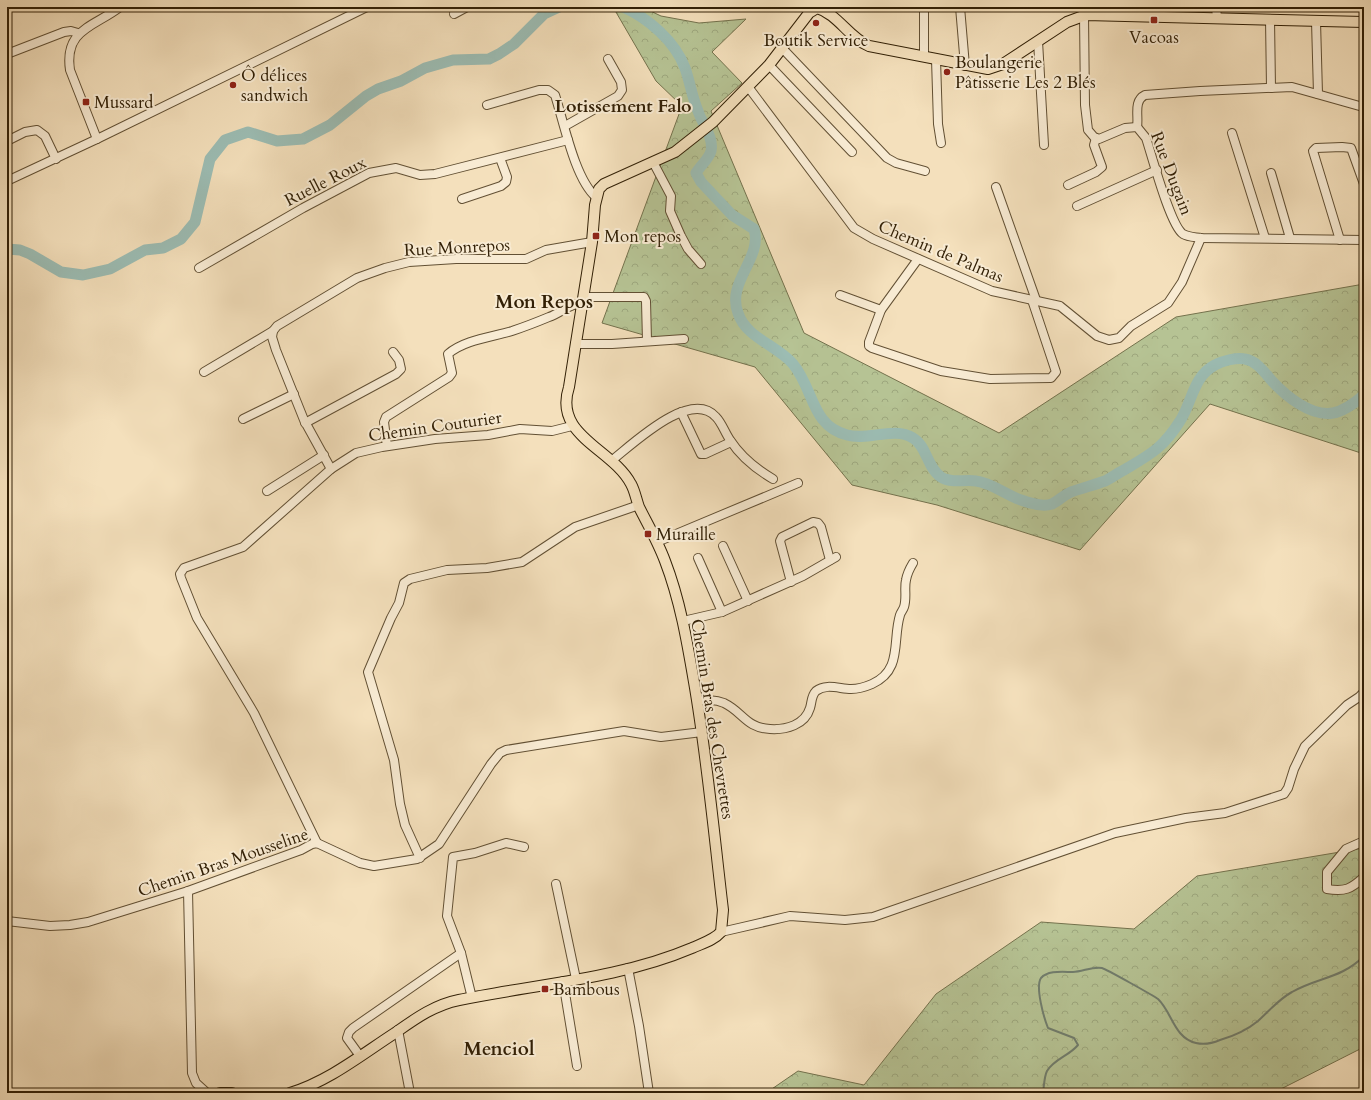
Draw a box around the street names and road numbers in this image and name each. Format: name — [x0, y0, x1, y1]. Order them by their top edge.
street label: Rue Dugain — [1145, 128, 1198, 219]
street label: Ruelle Roux — [281, 151, 370, 212]
street label: Chemin de Palmas — [875, 215, 1007, 288]
street label: Rue Monrepos — [403, 233, 511, 262]
street label: Chemin Couturier — [367, 406, 504, 447]
street label: Chemin Bras des Chevrettes — [685, 617, 740, 821]
street label: Chemin Bras Mousseline — [135, 822, 311, 902]

